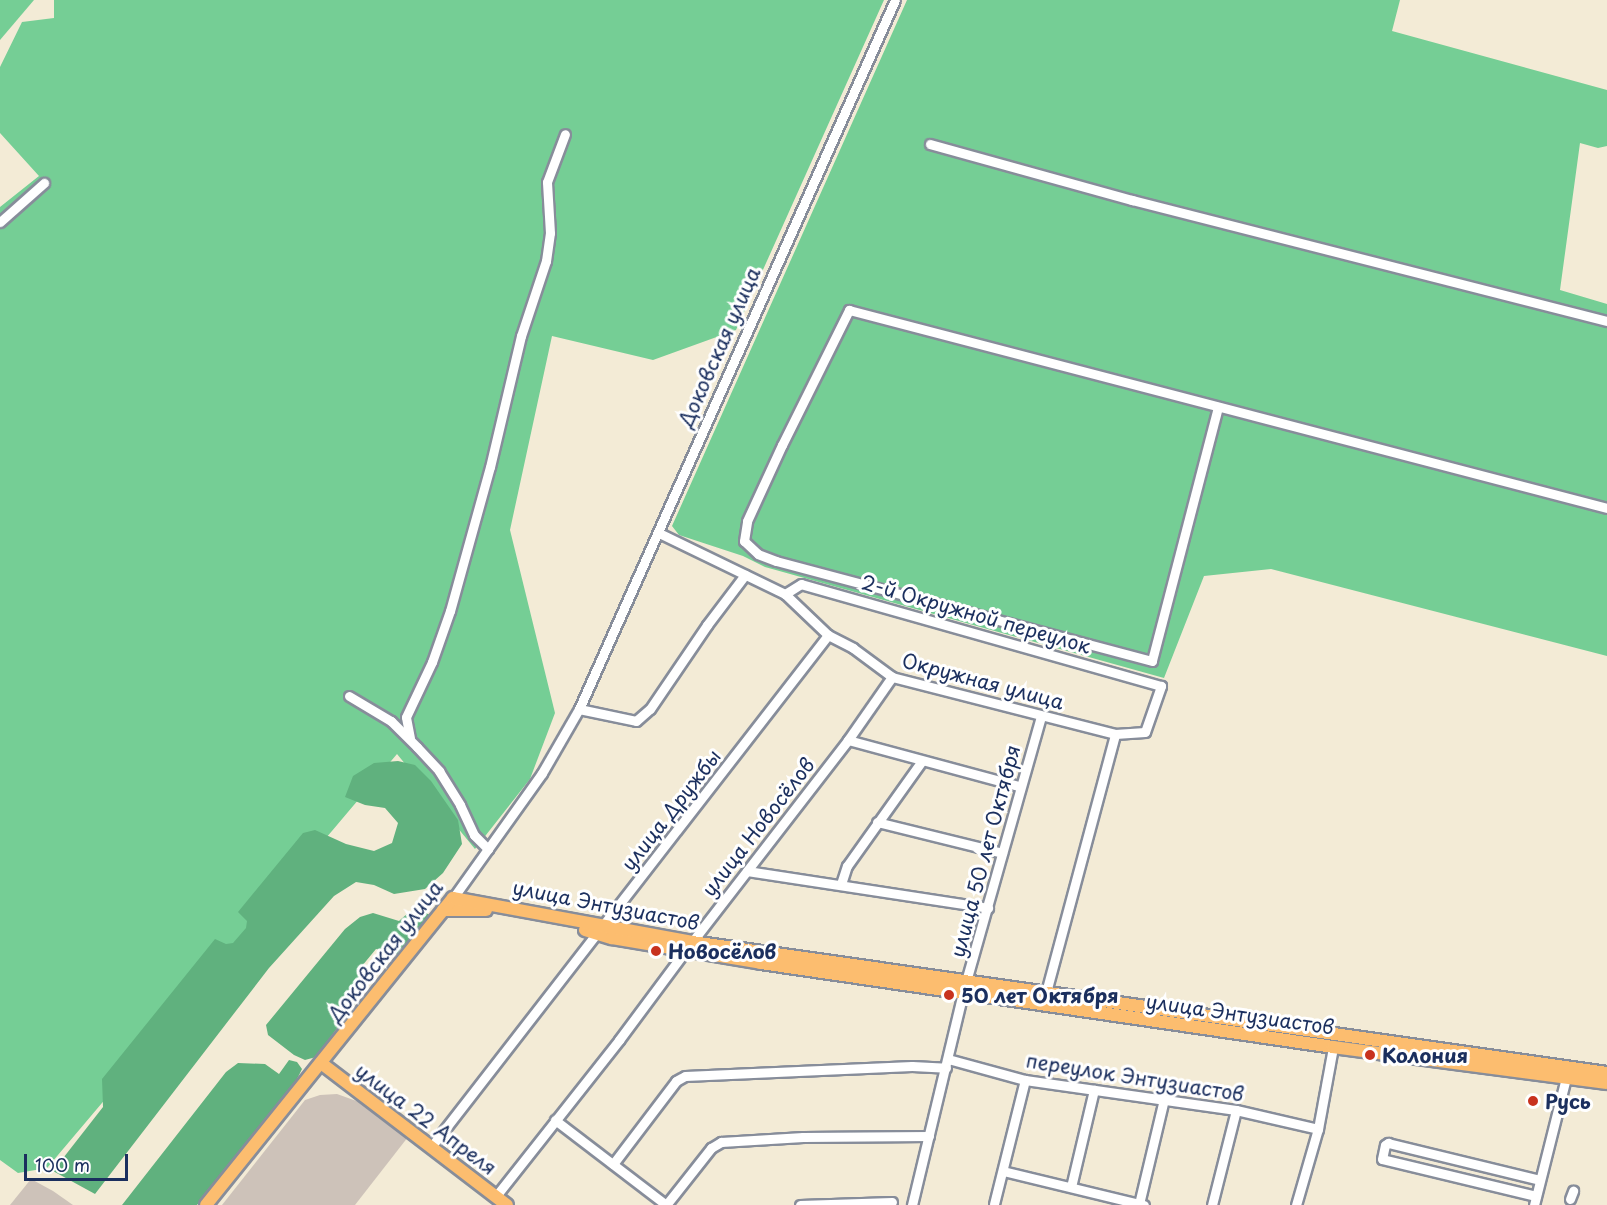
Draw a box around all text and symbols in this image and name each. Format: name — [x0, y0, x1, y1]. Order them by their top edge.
street label: Доковская улица — [673, 263, 765, 431]
street label: 2-й Окружной переулок — [858, 570, 1094, 658]
street label: Окружная улица — [899, 648, 1067, 714]
street label: улица 50 лет Октября — [945, 741, 1025, 961]
street label: улица Дружбы — [616, 744, 726, 876]
street label: улица Новосёлов — [696, 753, 820, 901]
street label: Доковская улица — [322, 875, 448, 1027]
street label: улица Энтузиастов — [510, 875, 702, 935]
place label: Новосёлов — [668, 939, 776, 963]
marker: Новосёлов — [649, 944, 663, 958]
place label: 50 лет Октября — [961, 983, 1120, 1007]
marker: 50 лет Октября — [942, 988, 956, 1002]
street label: улица Энтузиастов — [1144, 989, 1336, 1039]
place label: Колония — [1382, 1043, 1468, 1067]
street label: переулок Энтузиастов — [1024, 1048, 1246, 1106]
marker: Колония — [1363, 1048, 1377, 1062]
street label: улица 22 Апреля — [351, 1058, 501, 1180]
place label: Русь — [1545, 1089, 1591, 1113]
marker: Русь — [1526, 1094, 1540, 1108]
scale bar — [27, 1142, 130, 1180]
text: 100 m — [35, 1151, 90, 1178]

